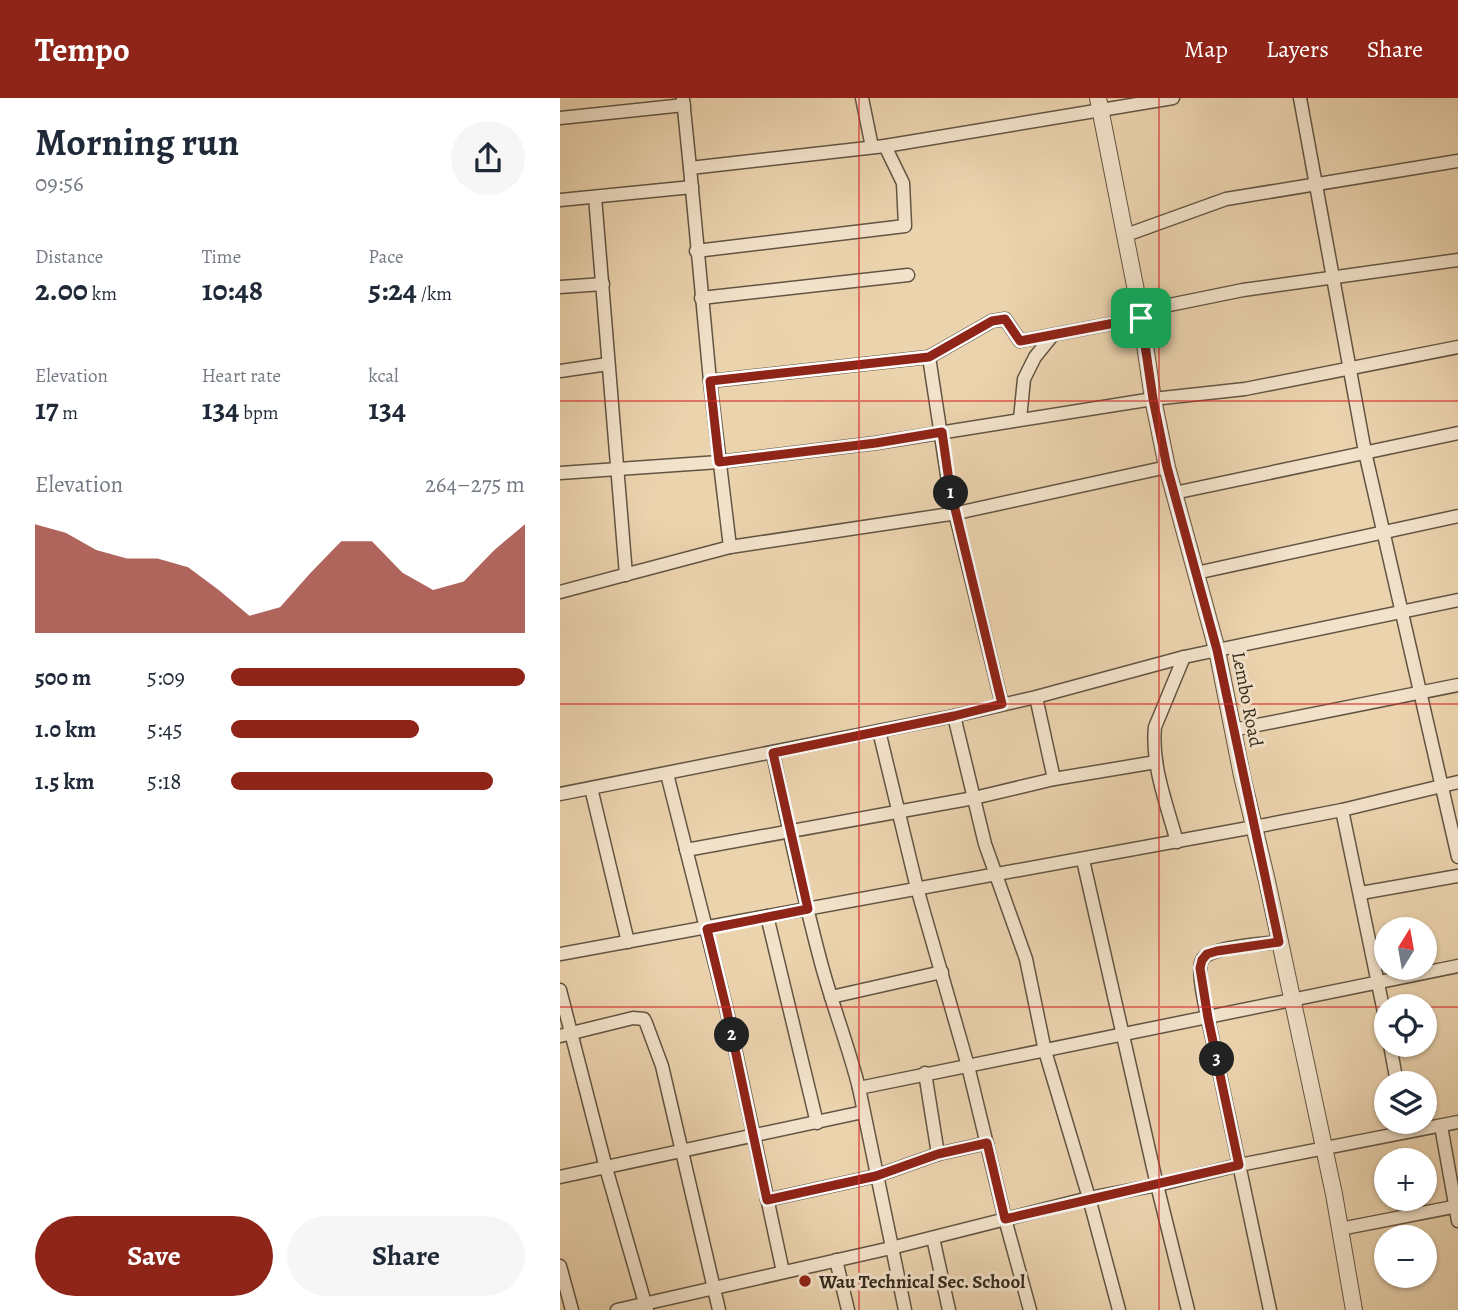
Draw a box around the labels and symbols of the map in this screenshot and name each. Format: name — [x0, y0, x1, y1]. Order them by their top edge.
pin — [1111, 288, 1171, 348]
pin: 1 — [934, 476, 968, 510]
street label: Lembo Road — [1225, 649, 1269, 750]
north arrow — [1374, 917, 1437, 980]
pin: 2 — [714, 1018, 750, 1052]
pin: 3 — [1200, 1042, 1234, 1076]
place label: Wau Technical Sec. School — [818, 1269, 1025, 1295]
marker: Wau Technical Sec. School — [797, 1273, 813, 1289]

